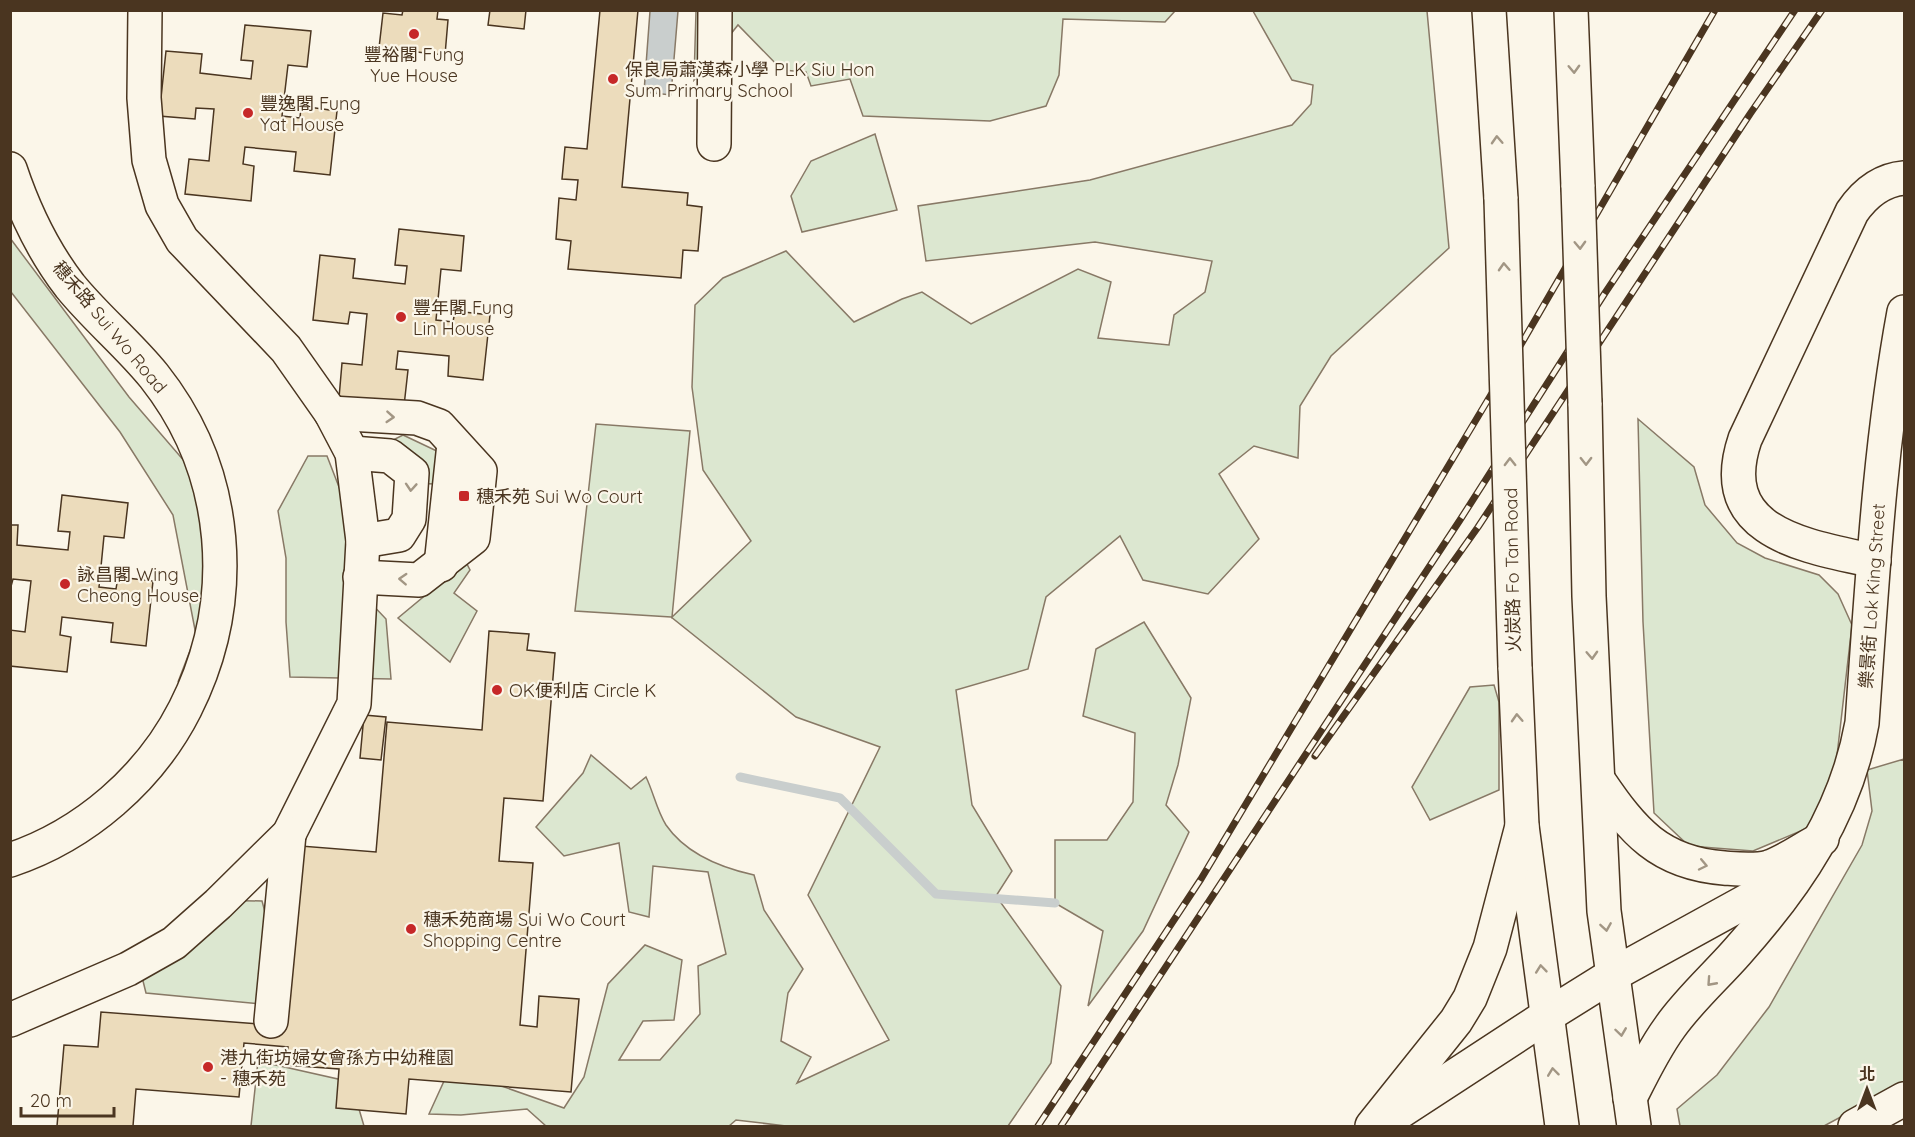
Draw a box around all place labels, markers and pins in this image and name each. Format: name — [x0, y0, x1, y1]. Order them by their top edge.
marker: 豐裕閣 Fung Yue House — [407, 27, 421, 41]
place label: 豐裕閣 Fung Yue House — [364, 43, 464, 87]
place label: 保良局蕭漢森小學 PLK Siu Hon Sum Primary School — [625, 58, 875, 102]
marker: 保良局蕭漢森小學 PLK Siu Hon Sum Primary School — [606, 72, 620, 86]
place label: 豐逸閣 Fung Yat House — [260, 92, 361, 136]
marker: 豐逸閣 Fung Yat House — [241, 106, 255, 120]
place label: 豐年閣 Fung Lin House — [413, 296, 514, 340]
marker: 豐年閣 Fung Lin House — [394, 310, 408, 324]
place label: 穗禾苑 Sui Wo Court — [476, 485, 643, 508]
marker: 穗禾苑 Sui Wo Court — [457, 489, 471, 503]
place label: 詠昌閣 Wing Cheong House — [77, 563, 199, 607]
marker: 詠昌閣 Wing Cheong House — [58, 577, 72, 591]
place label: OK便利店 Circle K — [509, 679, 657, 702]
marker: OK便利店 Circle K — [490, 683, 504, 697]
place label: 穗禾苑商場 Sui Wo Court Shopping Centre — [423, 908, 626, 952]
marker: 穗禾苑商場 Sui Wo Court Shopping Centre — [404, 922, 418, 936]
place label: 港九街坊婦女會孫方中幼稚園 - 穗禾苑 — [220, 1046, 454, 1090]
marker: 港九街坊婦女會孫方中幼稚園 - 穗禾苑 — [201, 1060, 215, 1074]

